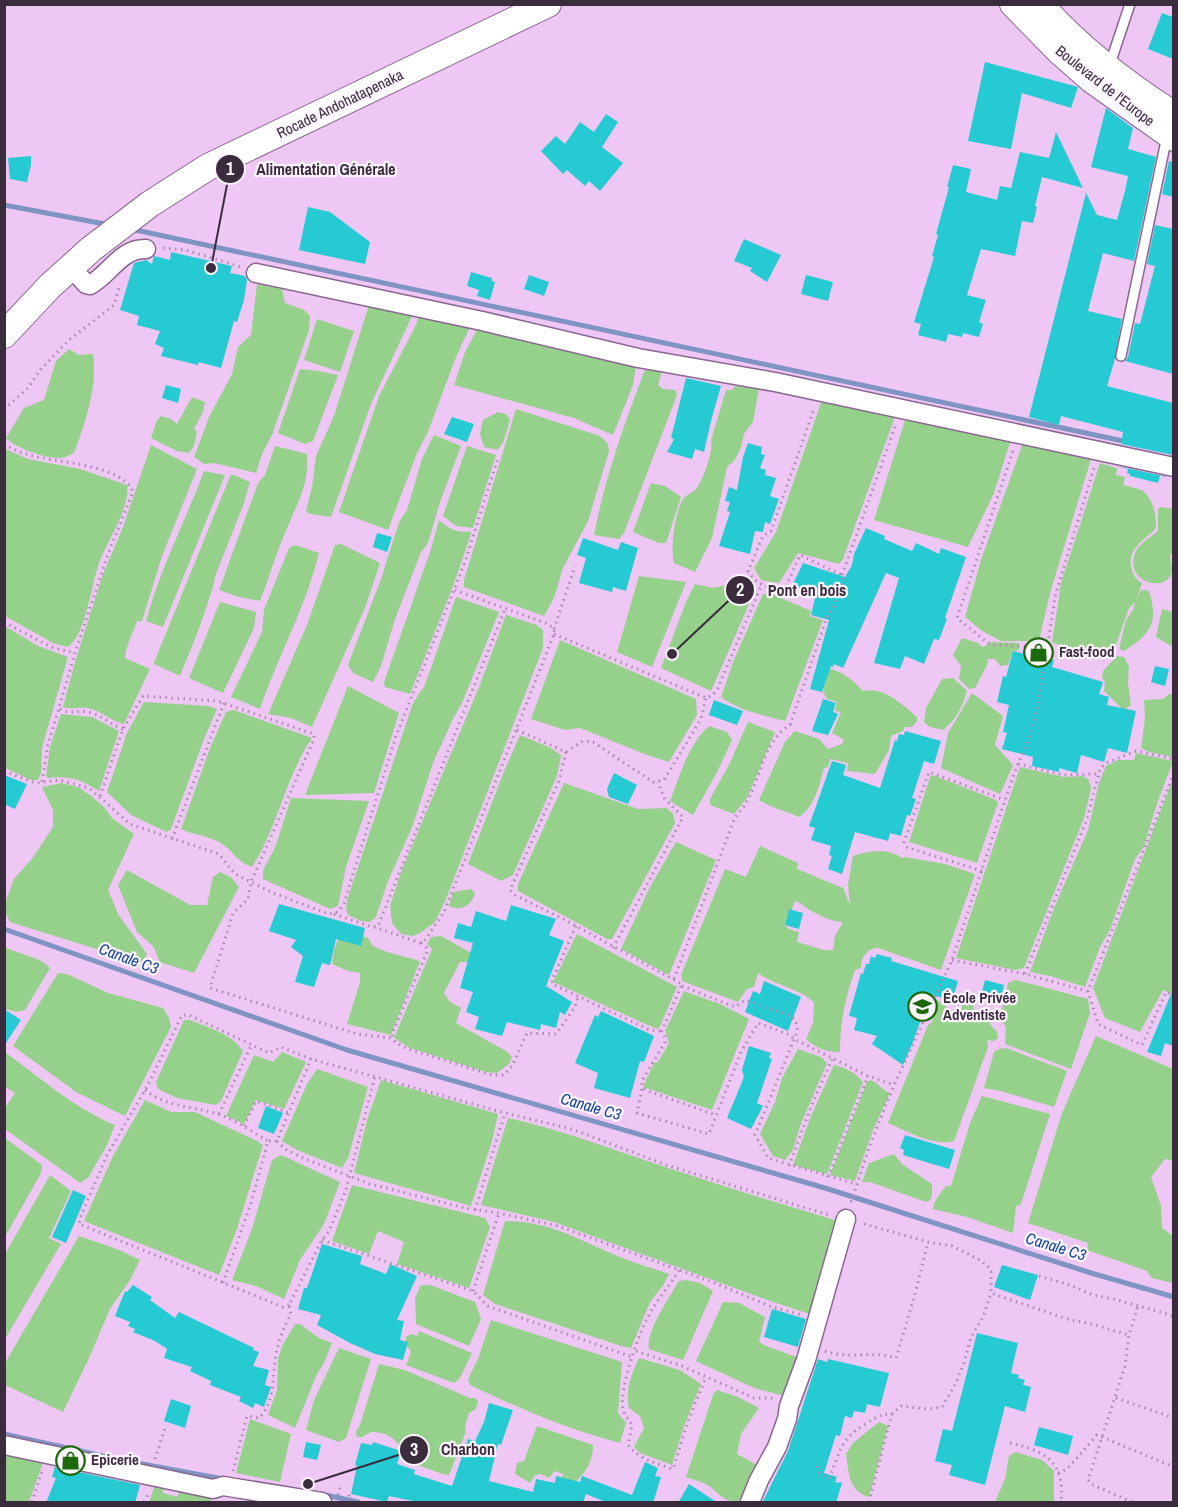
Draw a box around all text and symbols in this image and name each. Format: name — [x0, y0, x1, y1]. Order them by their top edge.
street label: Boulevard de l'Europe — [1051, 40, 1159, 131]
street label: Rocade Andohatapenaka — [273, 64, 407, 143]
callout: Alimentation Générale — [215, 152, 408, 186]
text: 1 — [226, 156, 235, 181]
text: Alimentation Générale — [256, 158, 396, 180]
callout: Pont en bois — [725, 573, 858, 607]
text: 2 — [736, 577, 744, 602]
text: Pont en bois — [768, 579, 846, 601]
shop icon: Fast-food — [1022, 636, 1054, 668]
place label: Fast-food — [1059, 641, 1114, 662]
water label: Canale C3 — [96, 937, 163, 979]
place label: École Privée Adventiste — [943, 987, 1016, 1025]
school or university icon: École Privée Adventiste — [906, 991, 938, 1023]
water label: Canale C3 — [558, 1087, 625, 1125]
water label: Canale C3 — [1023, 1226, 1090, 1266]
callout: Charbon — [399, 1433, 507, 1467]
text: 3 — [410, 1437, 418, 1462]
text: Charbon — [441, 1438, 495, 1460]
shop icon: Epicerie — [54, 1444, 86, 1476]
place label: Epicerie — [91, 1449, 139, 1470]

